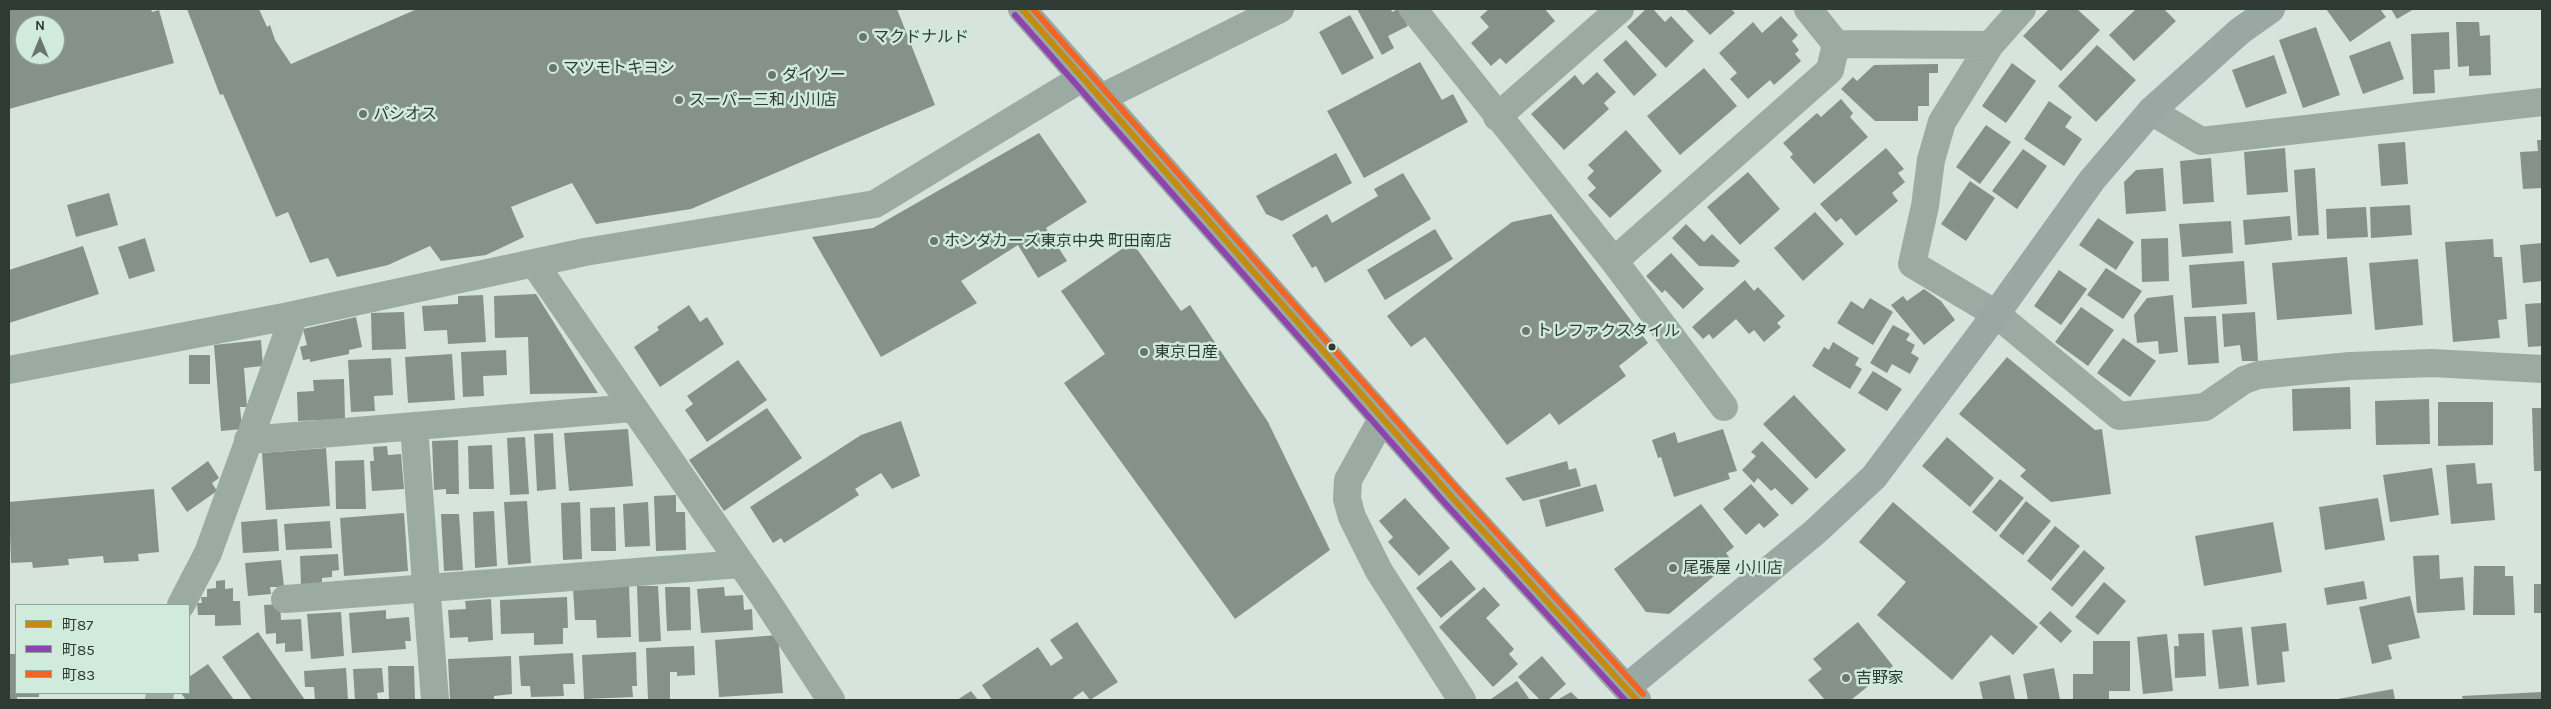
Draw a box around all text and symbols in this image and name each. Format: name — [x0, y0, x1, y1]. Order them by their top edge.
north arrow — [15, 15, 65, 65]
text: N — [35, 17, 45, 34]
place label: マクドナルド — [873, 27, 969, 47]
marker: マクドナルド — [857, 31, 869, 43]
place label: マツモトキヨシ — [563, 58, 675, 78]
marker: マツモトキヨシ — [547, 62, 559, 74]
place label: ダイソー — [782, 65, 846, 85]
marker: ダイソー — [766, 69, 778, 81]
place label: スーパー三和 小川店 — [689, 90, 837, 110]
marker: スーパー三和 小川店 — [673, 94, 685, 106]
place label: パシオス — [373, 104, 437, 124]
marker: パシオス — [357, 108, 369, 120]
place label: ホンダカーズ東京中央 町田南店 — [944, 231, 1172, 251]
marker: ホンダカーズ東京中央 町田南店 — [928, 235, 940, 247]
place label: トレファクスタイル — [1536, 321, 1680, 341]
marker: トレファクスタイル — [1520, 325, 1532, 337]
place label: 東京日産 — [1154, 342, 1218, 362]
unlabelled marker — [1327, 342, 1337, 352]
marker: 東京日産 — [1138, 346, 1150, 358]
place label: 尾張屋 小川店 — [1683, 558, 1783, 578]
marker: 尾張屋 小川店 — [1667, 562, 1679, 574]
legend — [15, 604, 190, 694]
text: 町87 — [62, 616, 93, 634]
text: 町85 — [62, 641, 95, 659]
text: 町83 — [62, 666, 95, 684]
place label: 吉野家 — [1856, 668, 1904, 688]
marker: 吉野家 — [1840, 672, 1852, 684]

